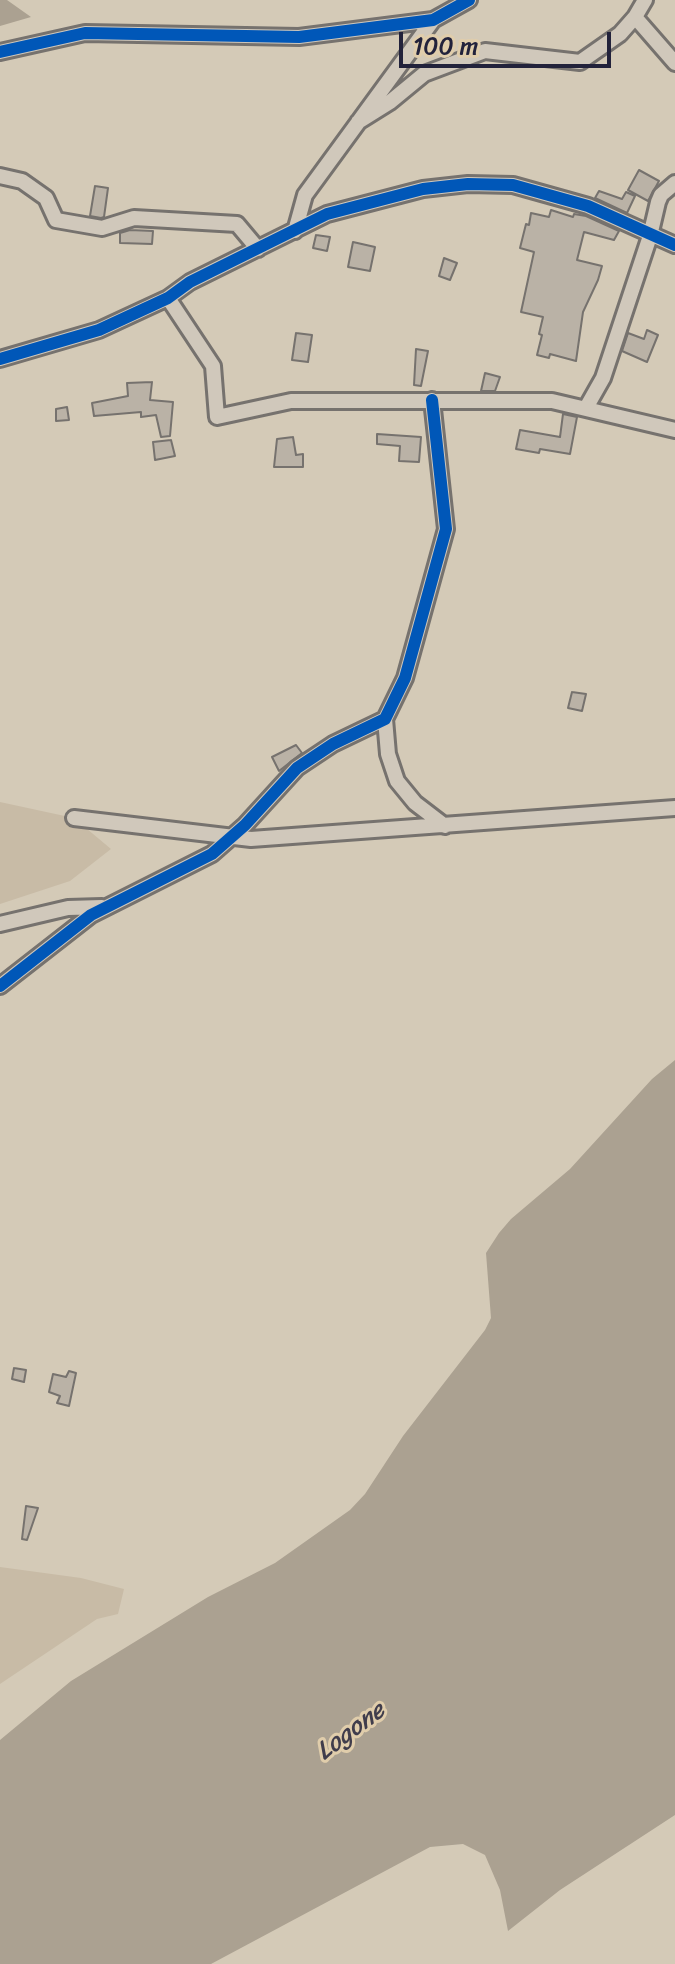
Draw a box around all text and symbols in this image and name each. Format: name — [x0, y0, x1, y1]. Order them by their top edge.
scale bar — [403, 16, 615, 66]
text: 100 m — [413, 25, 478, 67]
water label: Logone — [310, 1696, 392, 1768]

